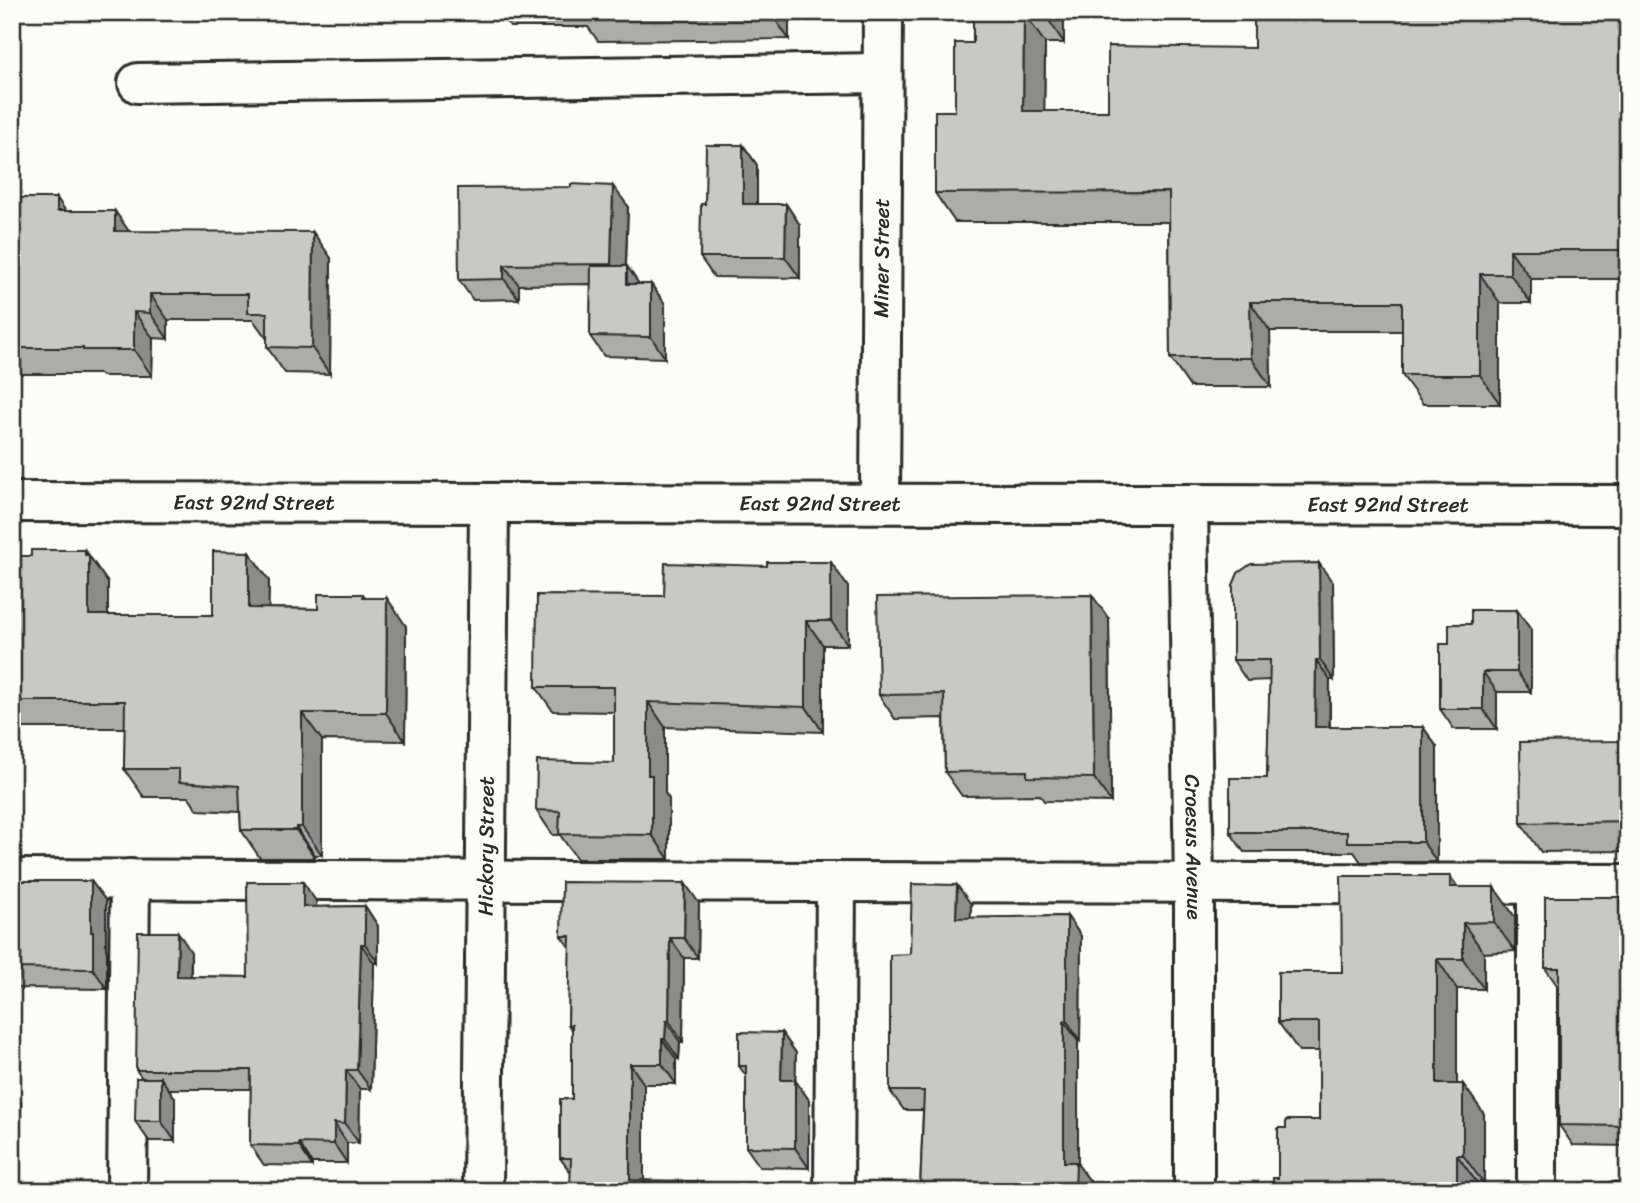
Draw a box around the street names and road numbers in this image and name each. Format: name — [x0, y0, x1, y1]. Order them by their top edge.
street label: Miner Street — [862, 198, 901, 318]
street label: East 92nd Street — [173, 483, 335, 522]
street label: East 92nd Street — [739, 484, 901, 523]
street label: East 92nd Street — [1307, 485, 1469, 524]
street label: Croesus Avenue — [1173, 774, 1213, 920]
street label: Hickory Street — [466, 776, 506, 916]

